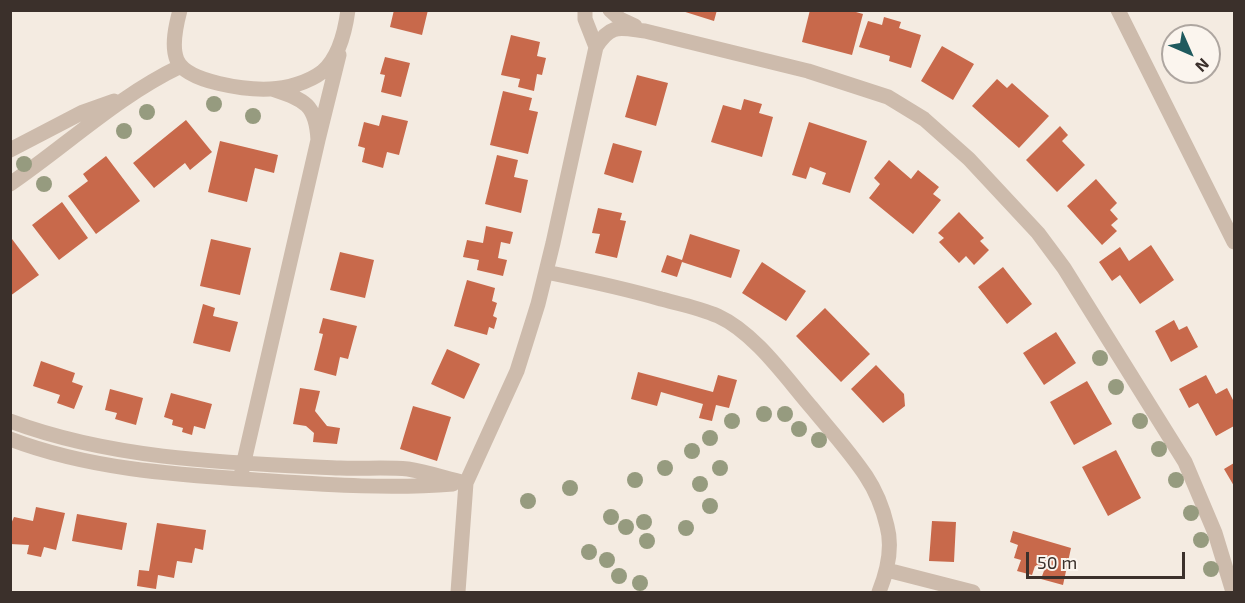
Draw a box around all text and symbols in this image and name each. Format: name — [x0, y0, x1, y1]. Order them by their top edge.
north arrow — [1161, 24, 1221, 84]
text: N — [1192, 55, 1213, 76]
scale bar — [1029, 540, 1188, 578]
text: 50 m — [1037, 551, 1077, 573]

